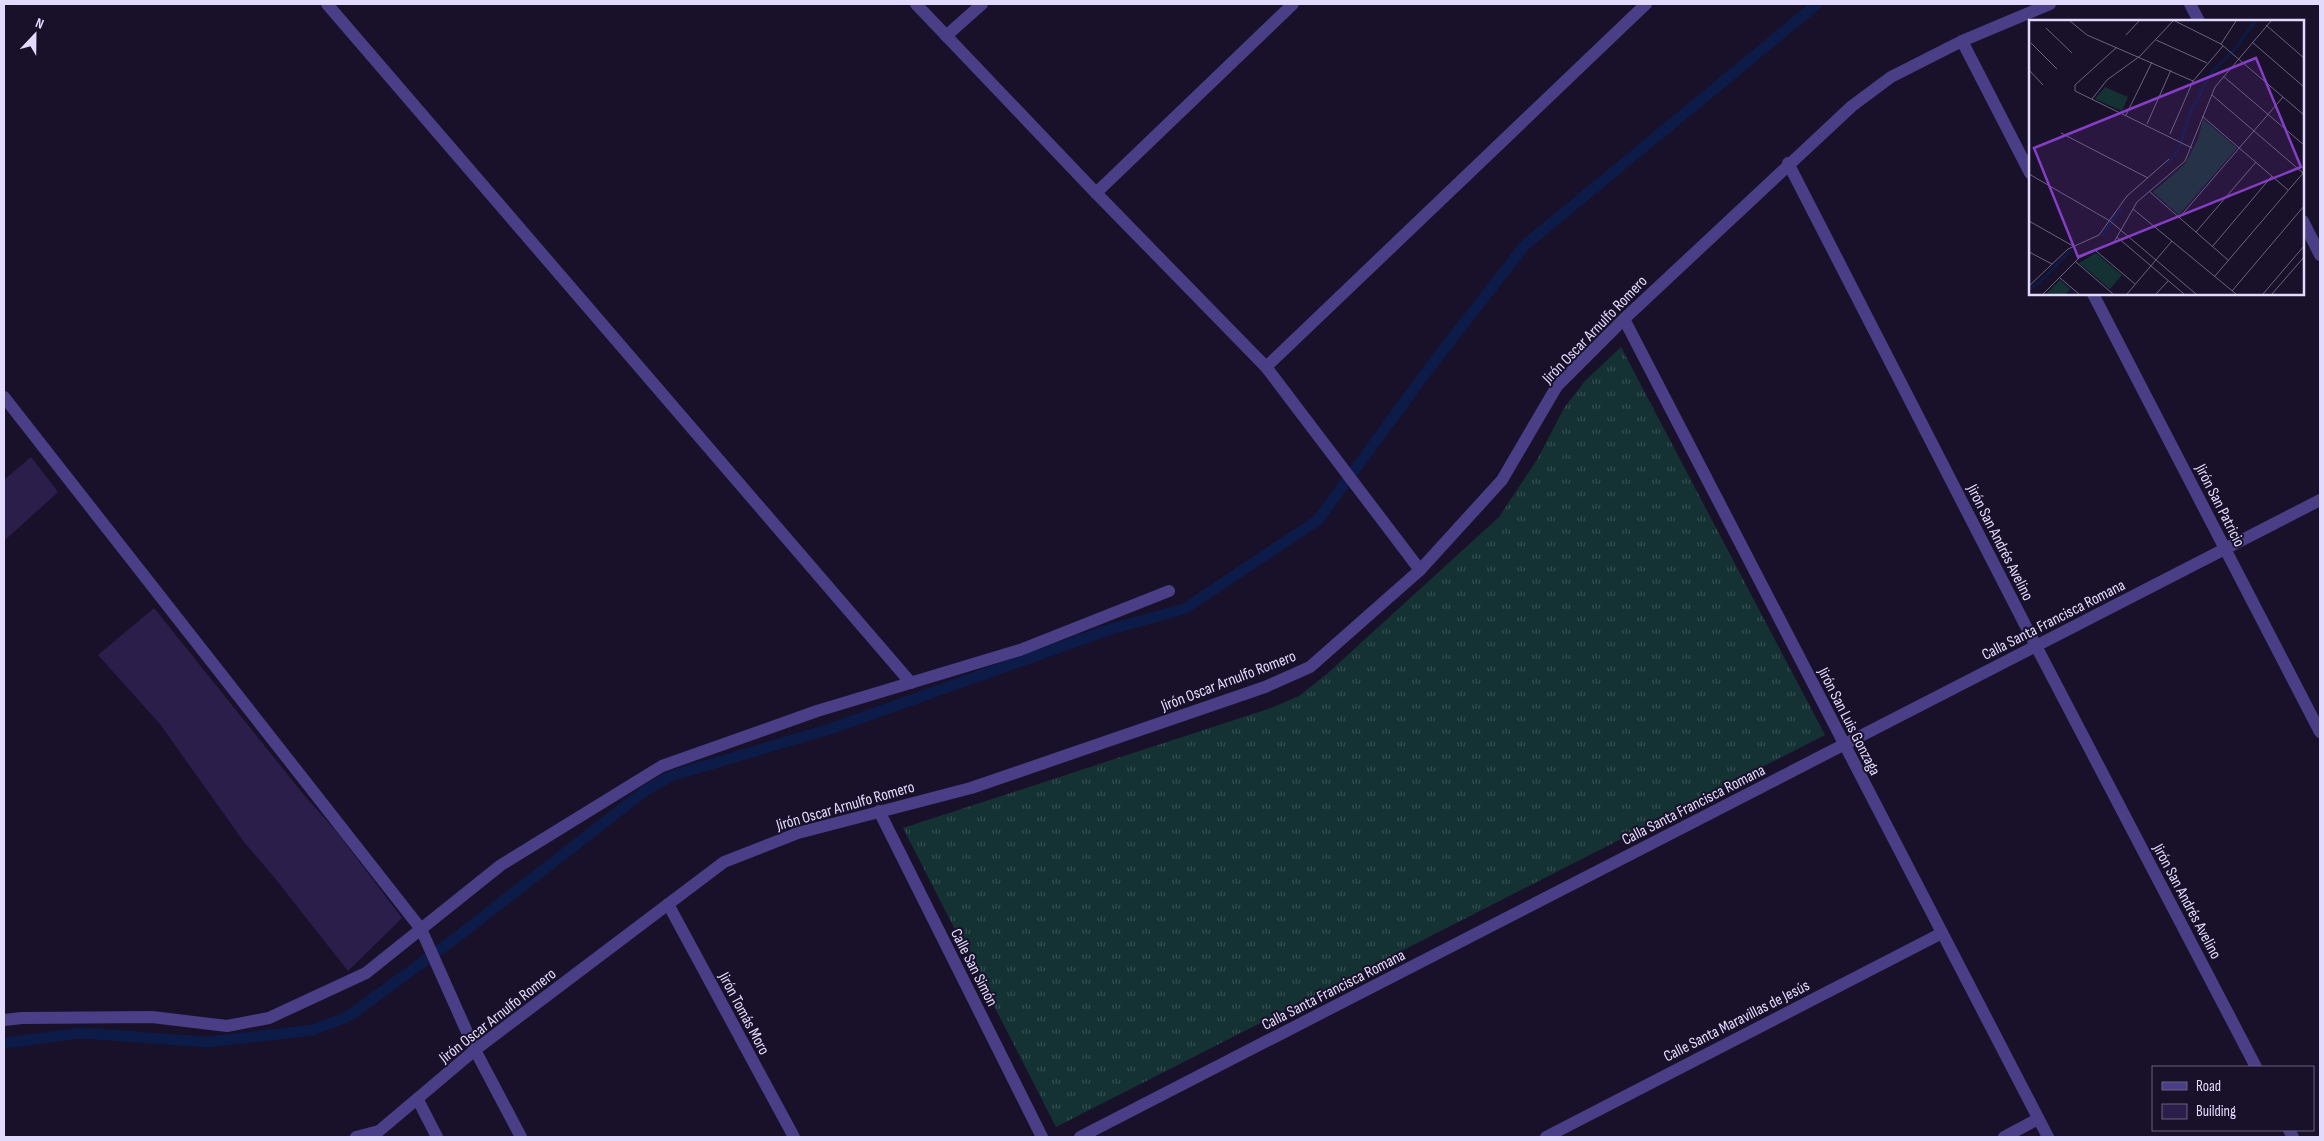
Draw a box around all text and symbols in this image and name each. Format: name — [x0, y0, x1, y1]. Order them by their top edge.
north arrow — [10, 10, 60, 60]
text: N — [33, 14, 46, 33]
inset map — [2029, 20, 2304, 295]
street label: Jirón Oscar Arnulfo Romero — [1538, 272, 1652, 389]
street label: Jirón San Patricio — [2190, 460, 2249, 550]
street label: Jirón San Andrés Avelino — [1962, 481, 2037, 604]
street label: Calla Santa Francisca Romana — [1979, 576, 2129, 665]
street label: Jirón Oscar Arnulfo Romero — [1157, 647, 1299, 716]
street label: Jirón San Luis Gonzaga — [1813, 664, 1884, 779]
street label: Calla Santa Francisca Romana — [1619, 761, 1769, 850]
street label: Jirón Oscar Arnulfo Romero — [773, 778, 917, 836]
street label: Jirón San Andrés Avelino — [2148, 840, 2225, 963]
street label: Calle San Simón — [946, 926, 1001, 1010]
street label: Calla Santa Francisca Romana — [1259, 946, 1409, 1035]
street label: Jirón Oscar Arnulfo Romero — [435, 965, 560, 1068]
street label: Jirón Tomás Moro — [714, 968, 773, 1058]
street label: Calle Santa Maravillas de Jesús — [1661, 976, 1813, 1066]
legend — [2152, 1066, 2314, 1131]
text: Road — [2196, 1077, 2221, 1096]
text: Building — [2196, 1102, 2236, 1121]

